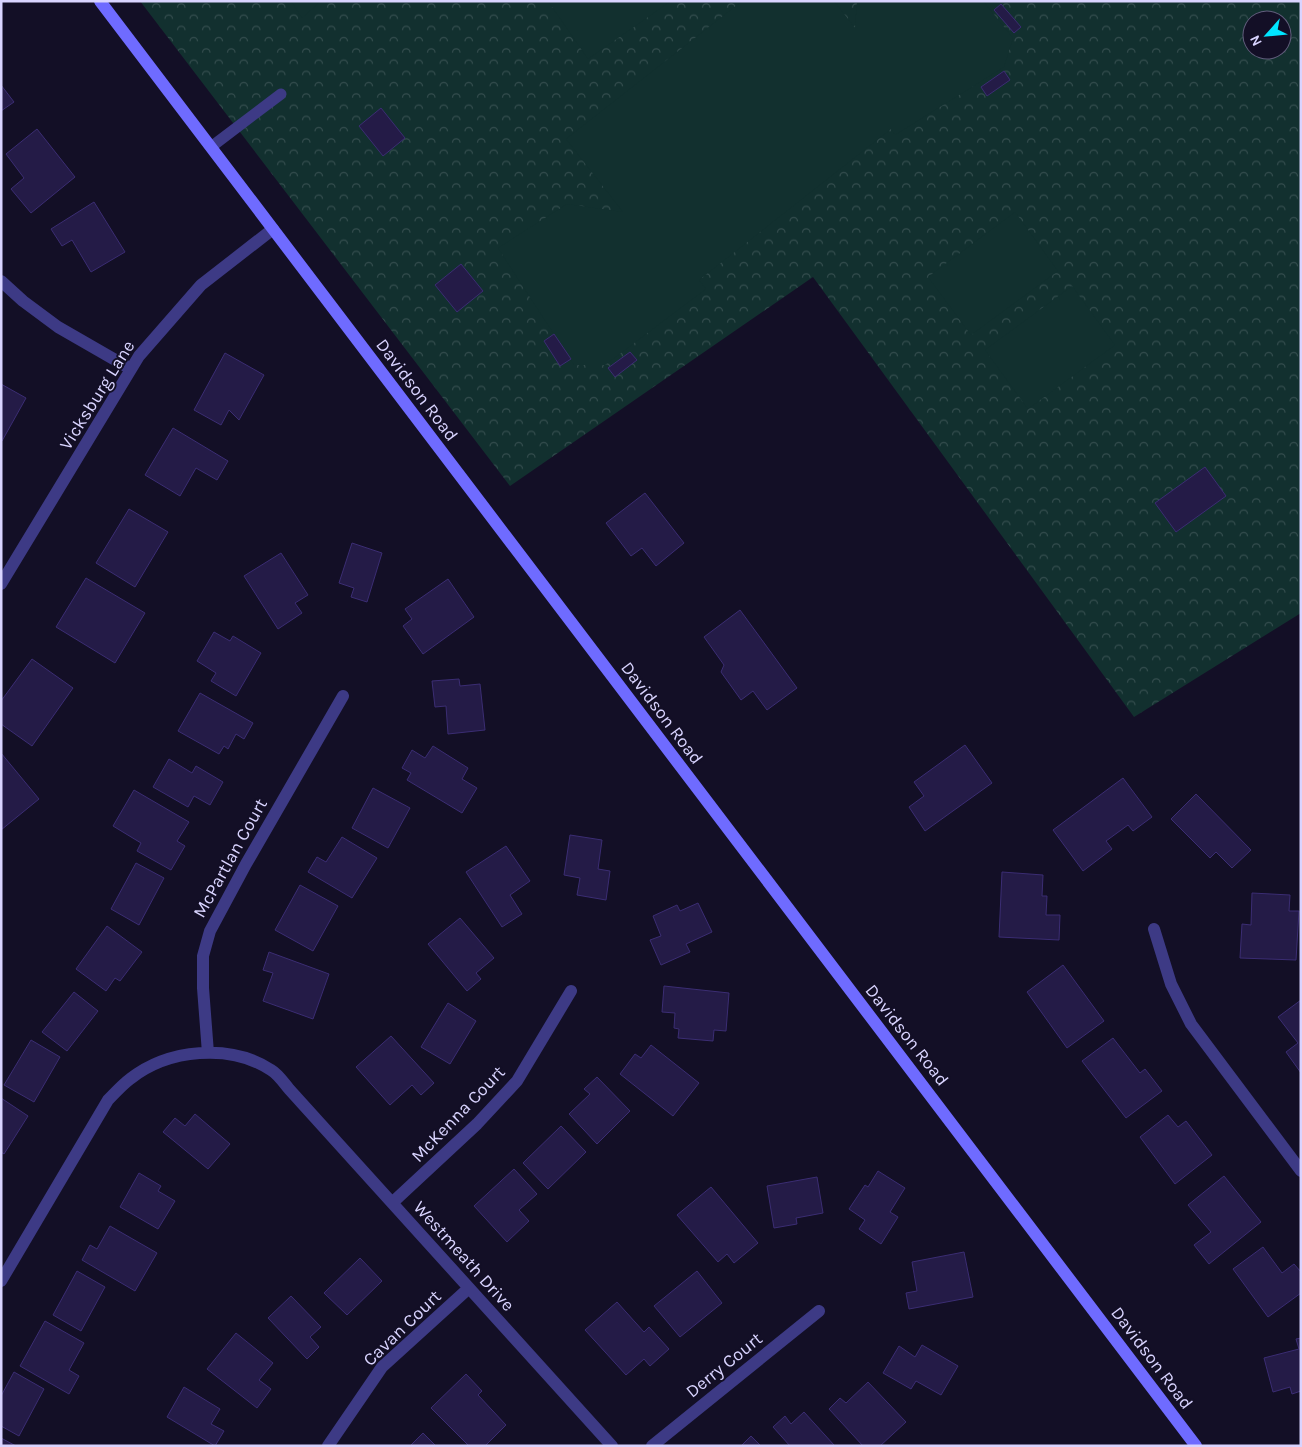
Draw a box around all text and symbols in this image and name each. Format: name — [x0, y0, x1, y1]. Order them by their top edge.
north arrow — [1242, 10, 1292, 60]
text: N — [1246, 32, 1266, 49]
street label: Davidson Road — [371, 334, 463, 446]
street label: Vicksburg Lane — [55, 336, 139, 454]
street label: Davidson Road — [616, 657, 708, 769]
street label: McPartlan Court — [188, 794, 272, 921]
street label: Davidson Road — [861, 980, 953, 1090]
street label: McKenna Court — [406, 1061, 510, 1167]
street label: Westmeath Drive — [409, 1196, 519, 1316]
street label: Cavan Court — [358, 1285, 446, 1371]
street label: Davidson Road — [1106, 1302, 1198, 1414]
street label: Derry Court — [681, 1327, 767, 1402]

